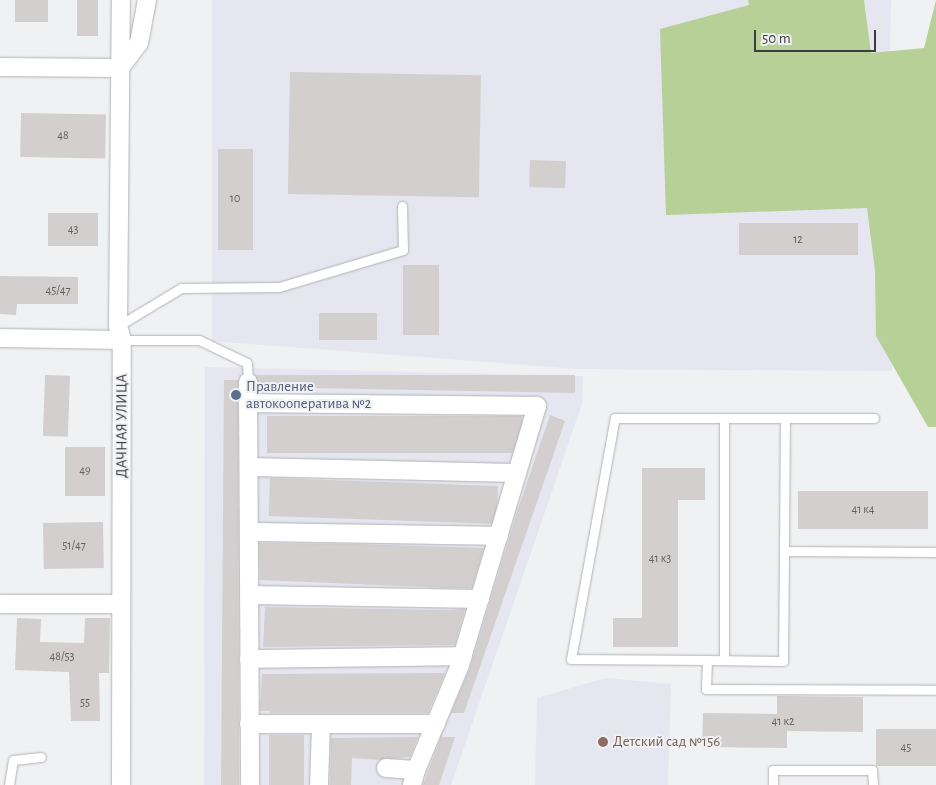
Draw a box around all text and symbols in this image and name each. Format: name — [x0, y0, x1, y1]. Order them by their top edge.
scale bar — [756, 20, 878, 52]
text: 50 m — [762, 31, 791, 46]
house number: 48 — [57, 129, 69, 143]
house number: 10 — [230, 192, 240, 206]
house number: 43 — [68, 223, 78, 237]
house number: 12 — [793, 233, 803, 247]
house number: 45/47 — [45, 284, 71, 298]
street label: ДАЧНАЯ УЛИЦА — [113, 374, 131, 478]
place label: Правление автокооператива №2 — [246, 377, 371, 412]
marker: Правление автокооператива №2 — [230, 389, 242, 401]
house number: 49 — [79, 464, 91, 478]
house number: 41 к4 — [851, 503, 875, 517]
house number: 51/47 — [62, 539, 86, 553]
house number: 41 к3 — [649, 552, 671, 566]
house number: 48/53 — [50, 650, 74, 664]
house number: 55 — [80, 696, 90, 710]
house number: 41 к2 — [772, 715, 794, 729]
place label: Детский сад №156 — [613, 733, 720, 751]
marker: Детский сад №156 — [597, 736, 609, 748]
house number: 45 — [901, 741, 911, 755]

